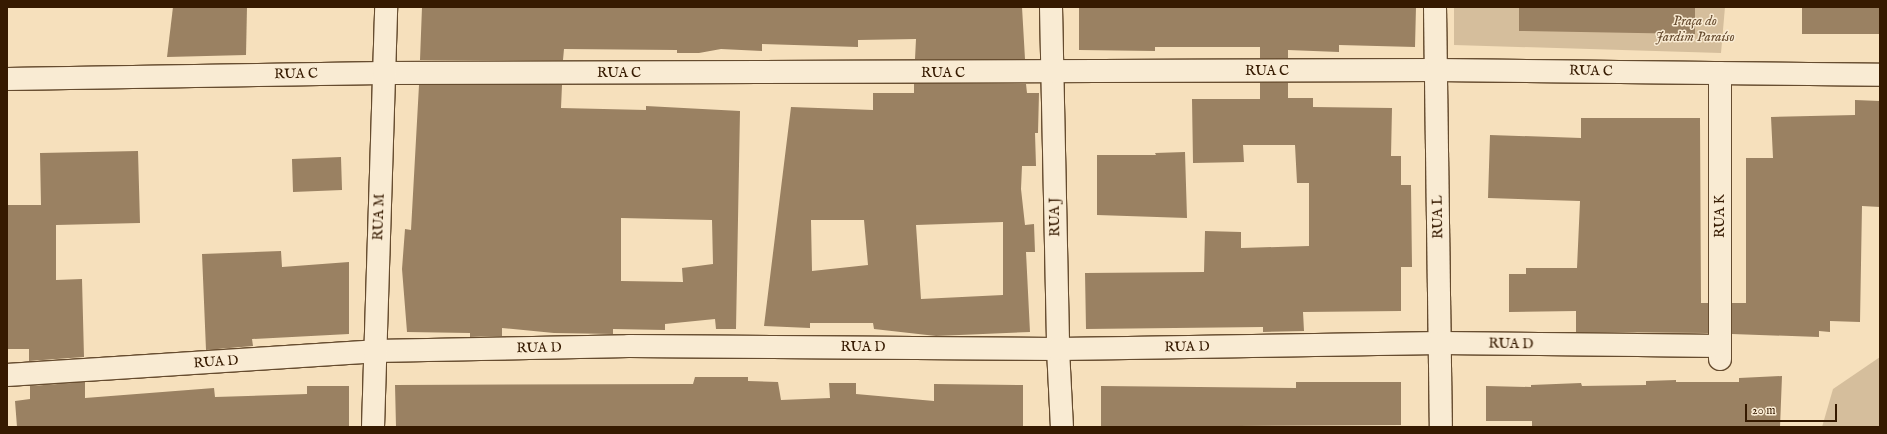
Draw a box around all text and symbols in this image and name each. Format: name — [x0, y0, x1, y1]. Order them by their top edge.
park label: Praça do Jardim Paraíso — [1655, 13, 1735, 46]
street label: RUA C — [1569, 62, 1613, 80]
street label: RUA C — [1245, 63, 1289, 79]
street label: RUA C — [274, 65, 318, 83]
street label: RUA C — [597, 65, 641, 81]
street label: RUA C — [921, 65, 965, 81]
street label: RUA M — [370, 193, 388, 241]
street label: RUA K — [1712, 194, 1728, 238]
street label: RUA L — [1429, 195, 1447, 239]
street label: RUA J — [1046, 197, 1064, 237]
street label: RUA D — [1488, 335, 1534, 353]
street label: RUA D — [1164, 338, 1210, 356]
street label: RUA D — [516, 339, 562, 357]
street label: RUA D — [840, 339, 886, 355]
street label: RUA D — [193, 352, 239, 372]
scale bar — [1747, 396, 1839, 422]
text: 20 m — [1752, 403, 1775, 418]

